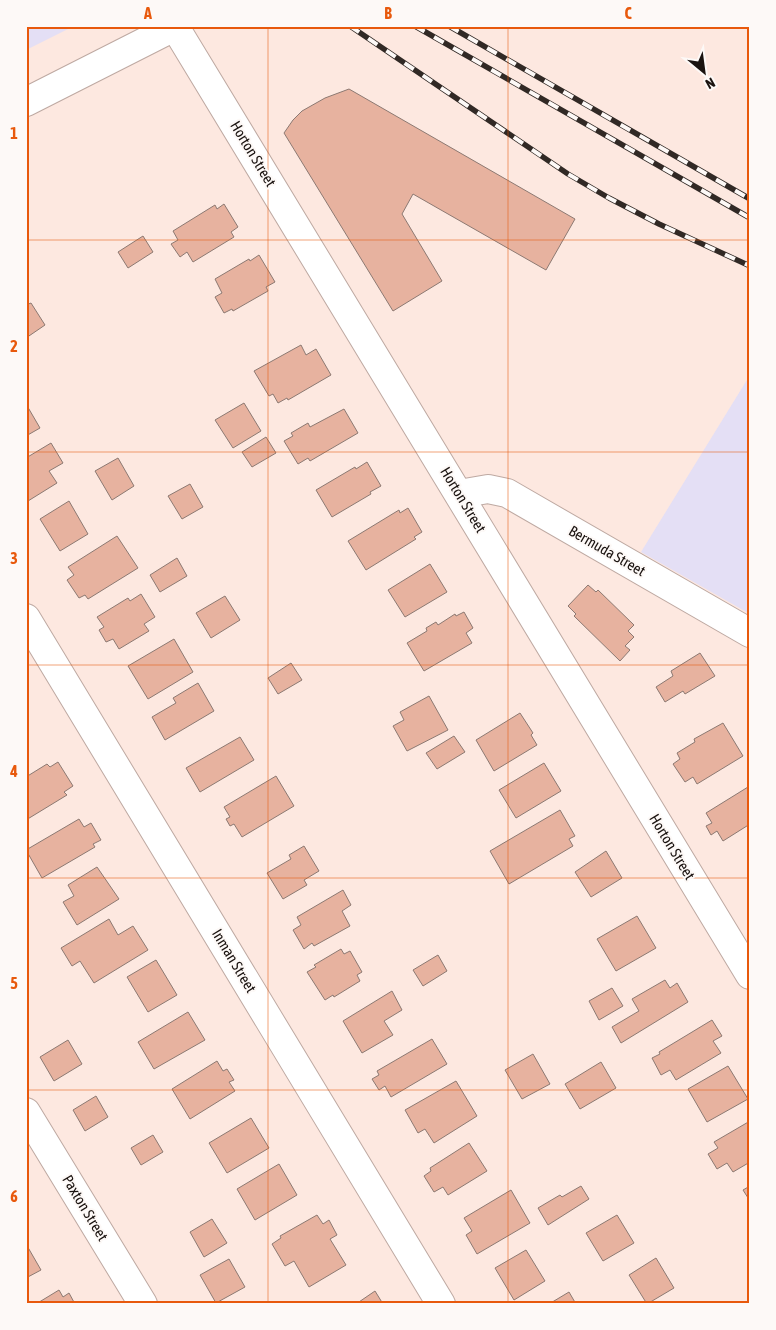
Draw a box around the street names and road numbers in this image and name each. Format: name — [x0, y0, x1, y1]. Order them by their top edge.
street label: Horton Street — [227, 118, 280, 190]
street label: Horton Street — [437, 464, 490, 536]
street label: Bermuda Street — [566, 522, 649, 579]
street label: Horton Street — [646, 811, 699, 883]
street label: Inman Street — [209, 926, 260, 996]
street label: Paxton Street — [59, 1172, 112, 1244]

